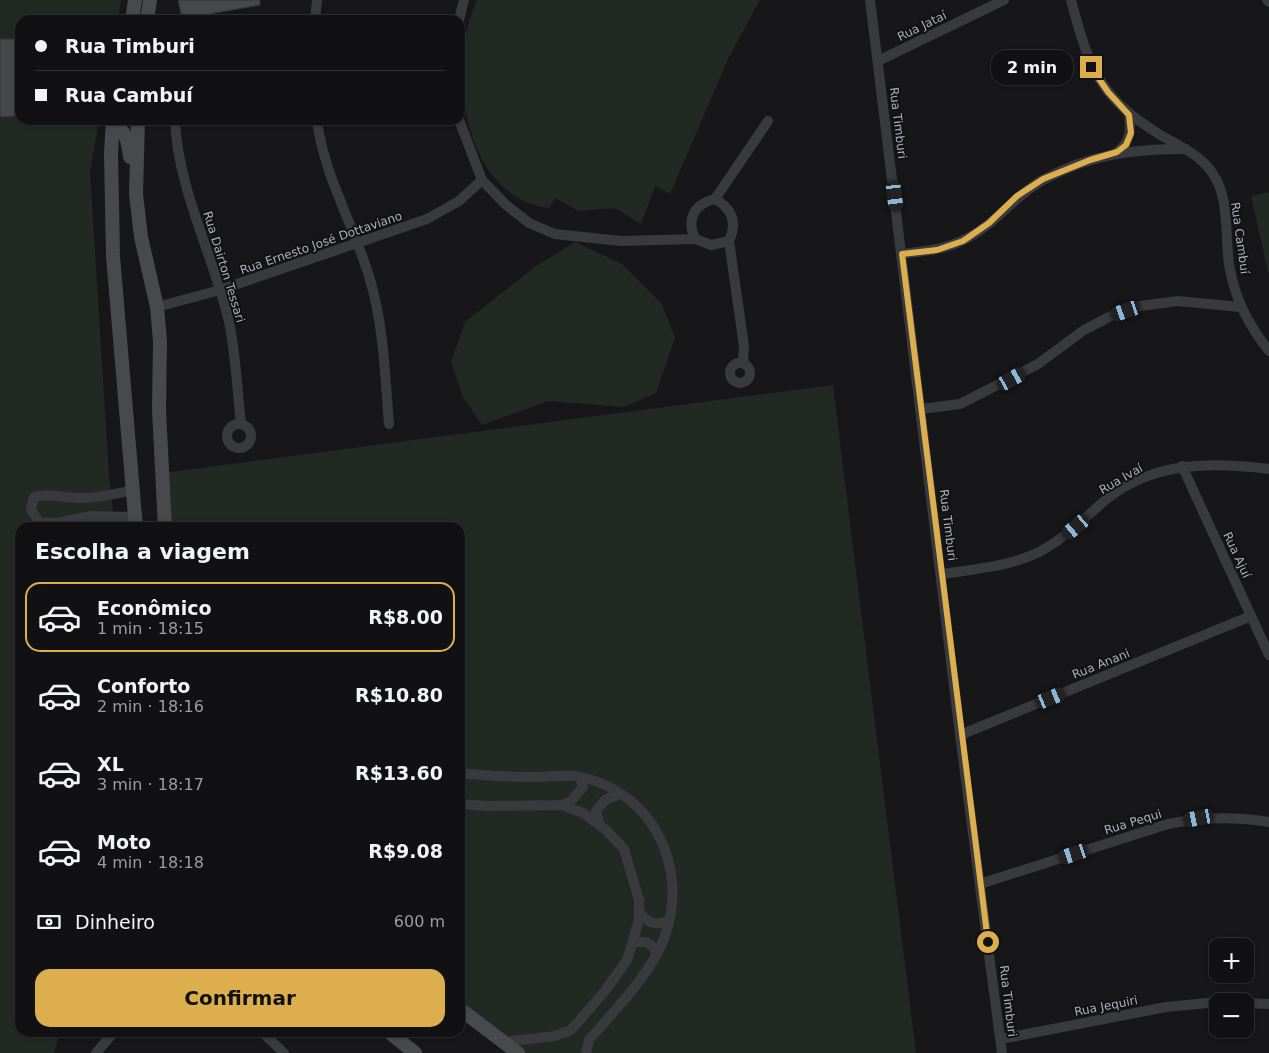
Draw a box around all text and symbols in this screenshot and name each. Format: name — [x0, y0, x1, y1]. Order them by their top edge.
street label: Rua Jataí — [895, 8, 949, 44]
text: Rua Timburi — [65, 35, 195, 57]
callout: 2 min — [991, 50, 1074, 84]
route end — [1080, 56, 1102, 78]
text: 2 min — [1007, 58, 1057, 77]
text: Rua Cambuí — [65, 84, 193, 106]
street label: Rua Timburi — [887, 86, 909, 160]
car — [885, 180, 904, 212]
street label: Rua Cambuí — [1228, 201, 1252, 276]
street label: Rua Ernesto José Dottaviano — [238, 209, 404, 277]
street label: Rua Dairton Tessari — [200, 210, 248, 324]
car — [1109, 299, 1142, 323]
car — [995, 365, 1028, 393]
street label: Rua Ivaí — [1097, 461, 1146, 497]
street label: Rua Timburi — [937, 488, 959, 562]
car — [1059, 512, 1092, 542]
street label: Rua Ajuí — [1220, 530, 1254, 581]
text: Escolha a viagem — [35, 539, 250, 564]
icon: car — [37, 595, 82, 640]
text: Econômico — [97, 597, 212, 619]
text: R$8.00 — [368, 606, 443, 628]
text: 1 min · 18:15 — [97, 619, 204, 638]
street label: Rua Anani — [1070, 646, 1132, 682]
icon: car — [37, 673, 82, 718]
text: Conforto — [97, 675, 190, 697]
text: R$10.80 — [355, 684, 443, 706]
car — [1034, 685, 1067, 711]
text: 2 min · 18:16 — [97, 697, 204, 716]
icon: car — [37, 751, 82, 796]
text: XL — [97, 753, 124, 775]
text: R$13.60 — [355, 762, 443, 784]
text: 3 min · 18:17 — [97, 775, 204, 794]
street label: Rua Pequi — [1103, 807, 1163, 837]
car — [1182, 808, 1215, 828]
icon: car — [37, 829, 82, 874]
text: Moto — [97, 831, 151, 853]
text: R$9.08 — [368, 840, 443, 862]
car — [1057, 842, 1090, 866]
text: 4 min · 18:18 — [97, 853, 204, 872]
icon: cash — [35, 908, 63, 936]
text: Dinheiro — [75, 911, 155, 933]
text: 600 m — [394, 912, 445, 931]
route start — [977, 931, 999, 953]
map controls — [1209, 938, 1254, 1038]
button: + — [1209, 938, 1254, 983]
street label: Rua Timburi — [997, 964, 1019, 1038]
button: Confirmar — [35, 969, 445, 1027]
street label: Rua Jequiri — [1073, 993, 1139, 1019]
button: − — [1209, 993, 1254, 1038]

